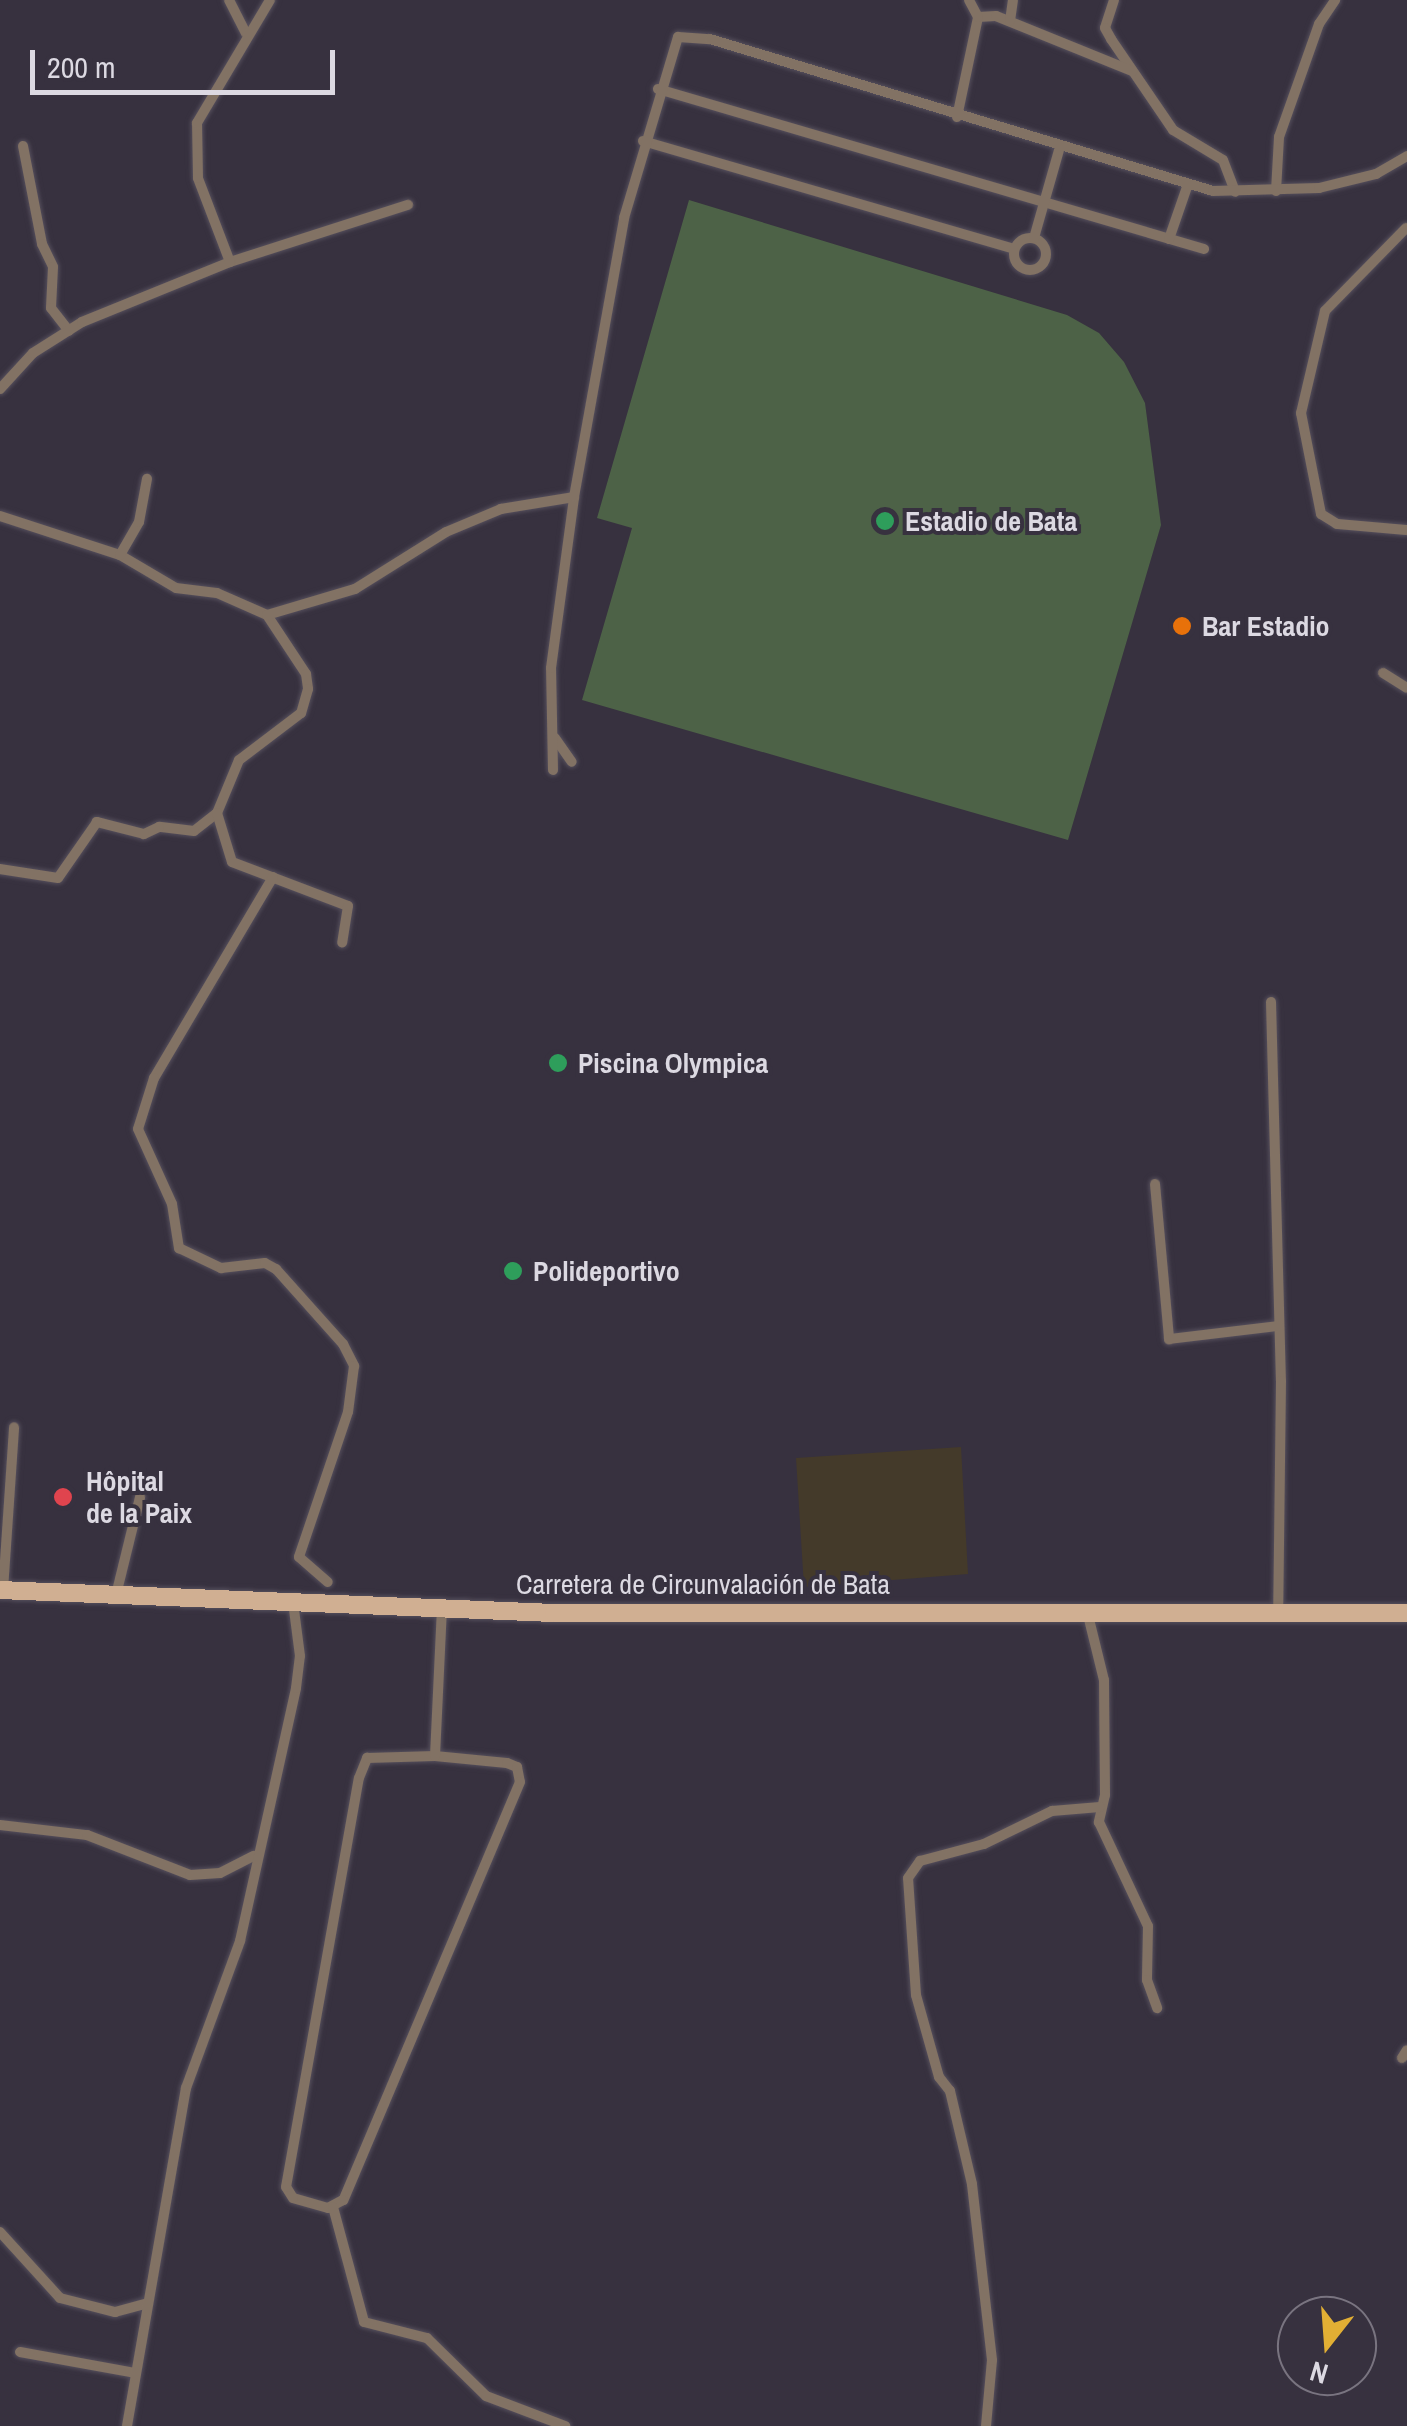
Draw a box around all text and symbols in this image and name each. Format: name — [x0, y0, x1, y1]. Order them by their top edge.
scale bar — [35, 30, 340, 92]
text: 200 m — [47, 47, 115, 87]
place label: Estadio de Bata — [905, 504, 1077, 538]
marker: Estadio de Bata — [874, 510, 896, 532]
place label: Bar Estadio — [1202, 609, 1330, 643]
marker: Bar Estadio — [1171, 615, 1193, 637]
place label: Piscina Olympica — [578, 1046, 768, 1080]
marker: Piscina Olympica — [547, 1052, 569, 1074]
place label: Polideportivo — [533, 1254, 680, 1288]
marker: Polideportivo — [502, 1260, 524, 1282]
place label: Hôpital de la Paix — [86, 1464, 192, 1530]
marker: Hôpital de la Paix — [50, 1484, 76, 1510]
street label: Carretera de Circunvalación de Bata — [516, 1567, 890, 1601]
north arrow — [1277, 2296, 1377, 2396]
text: N — [1305, 2352, 1332, 2393]

